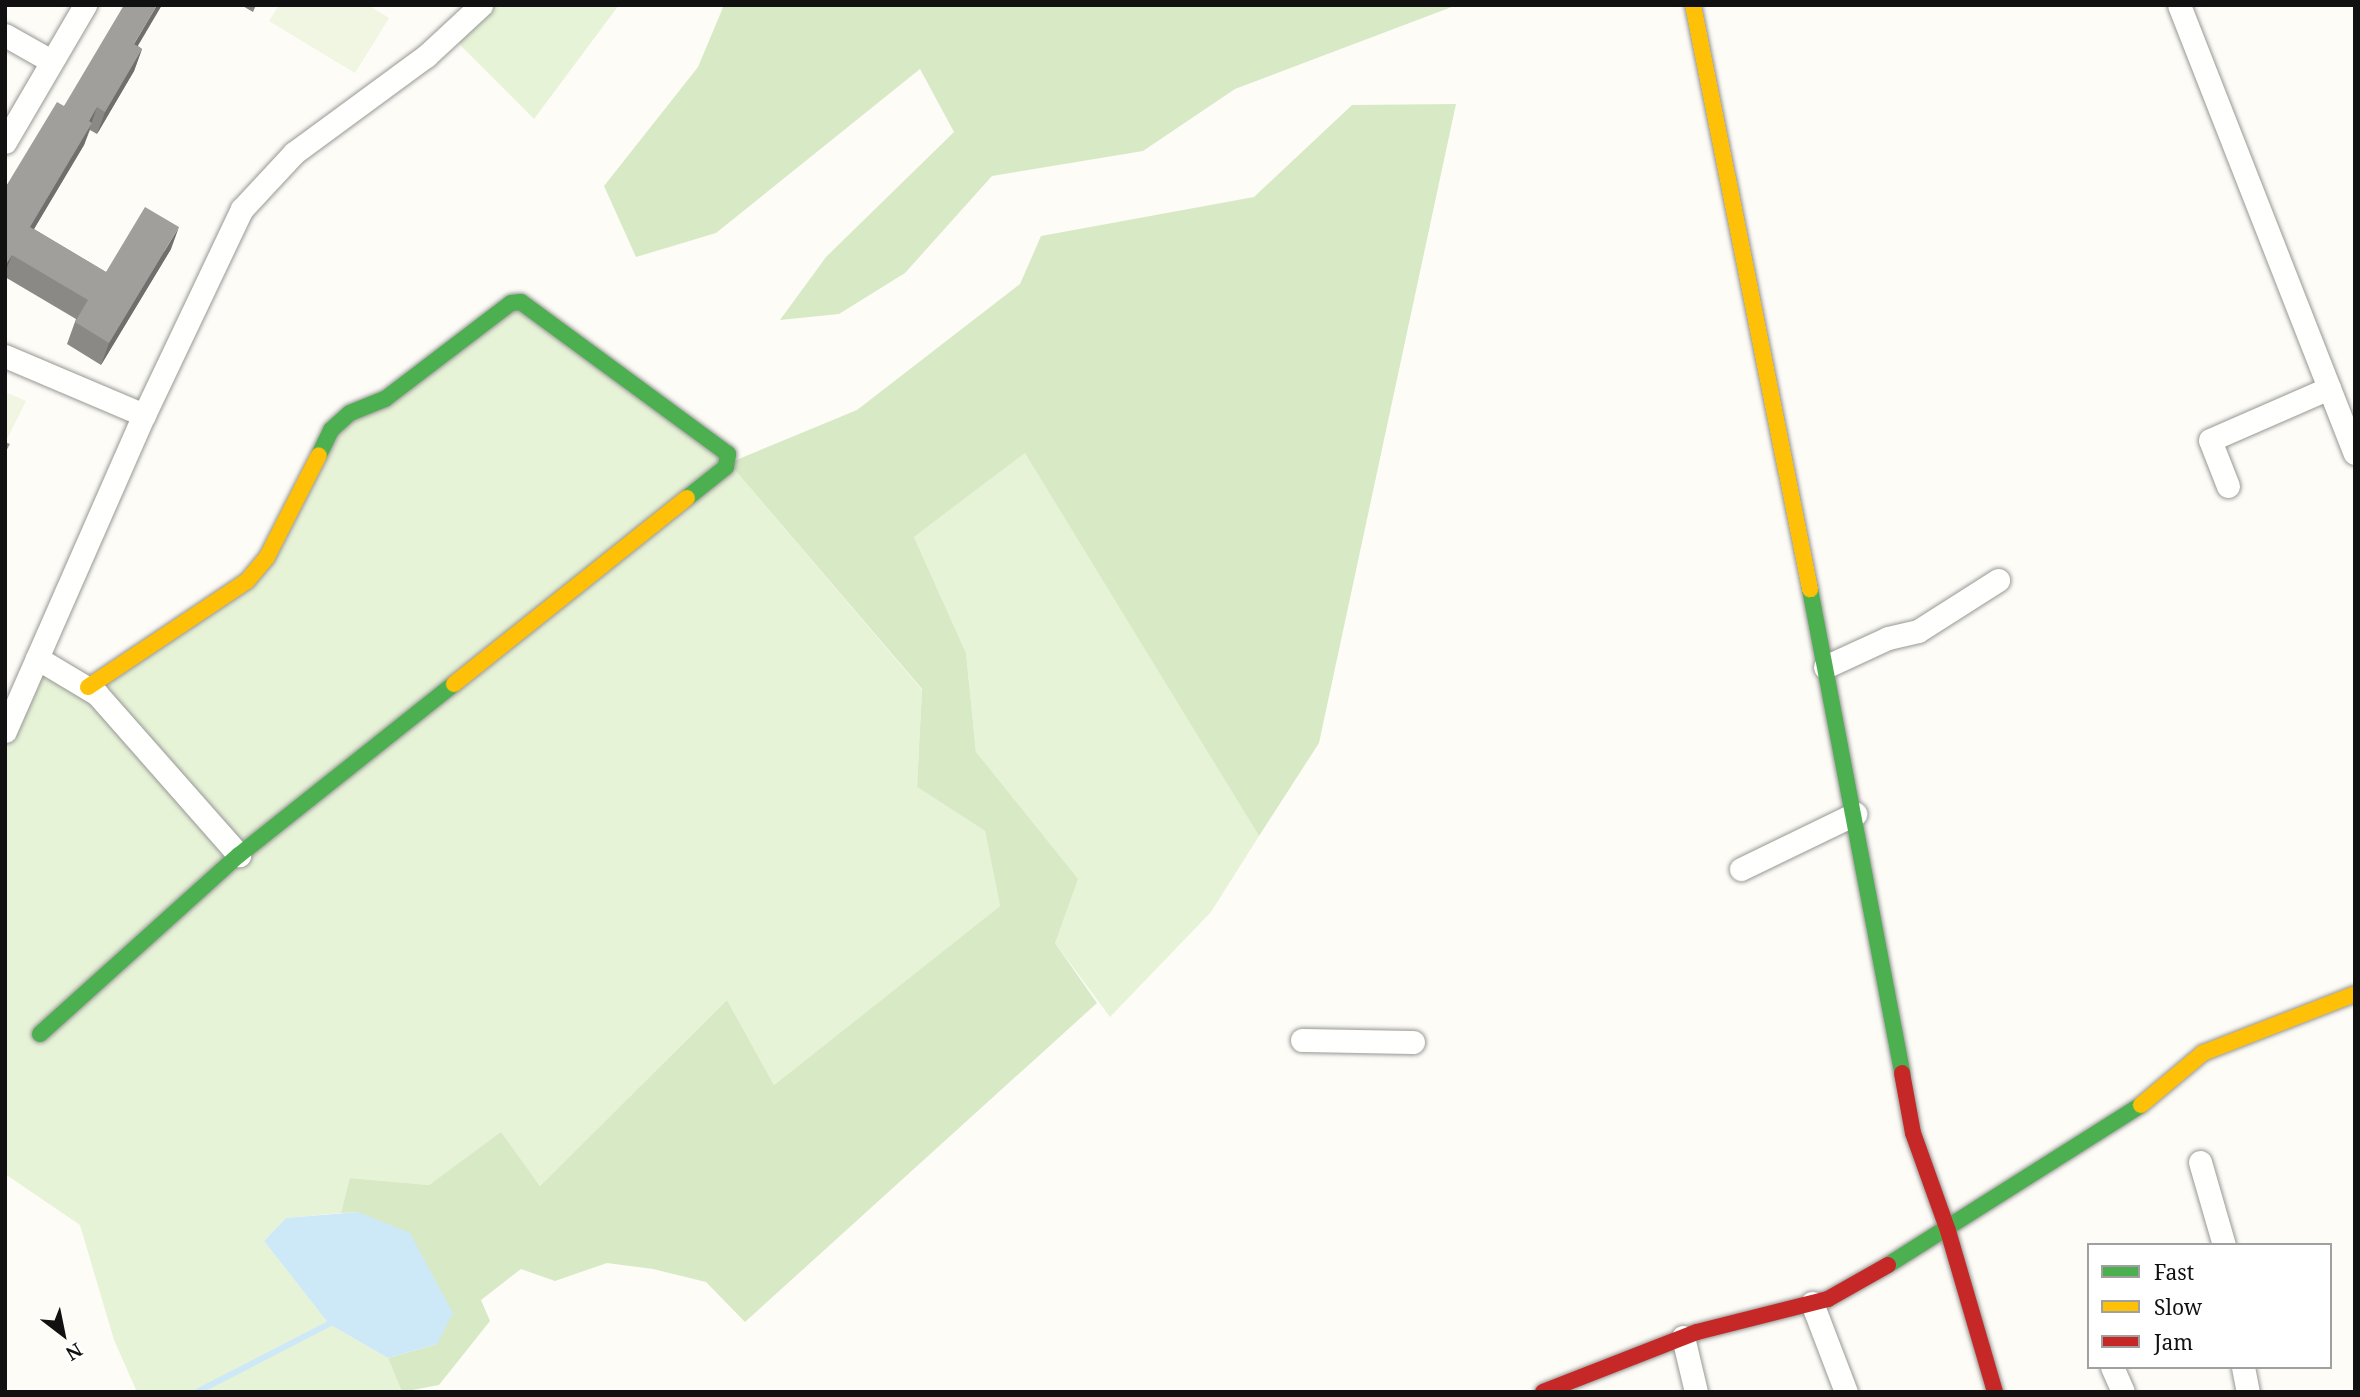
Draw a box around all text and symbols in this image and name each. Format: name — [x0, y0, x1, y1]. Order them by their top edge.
legend — [2087, 1243, 2332, 1369]
text: Fast — [2154, 1258, 2194, 1286]
text: Slow — [2154, 1293, 2202, 1321]
north arrow — [28, 1299, 98, 1369]
text: Jam — [2154, 1328, 2193, 1356]
text: N — [61, 1337, 87, 1367]

